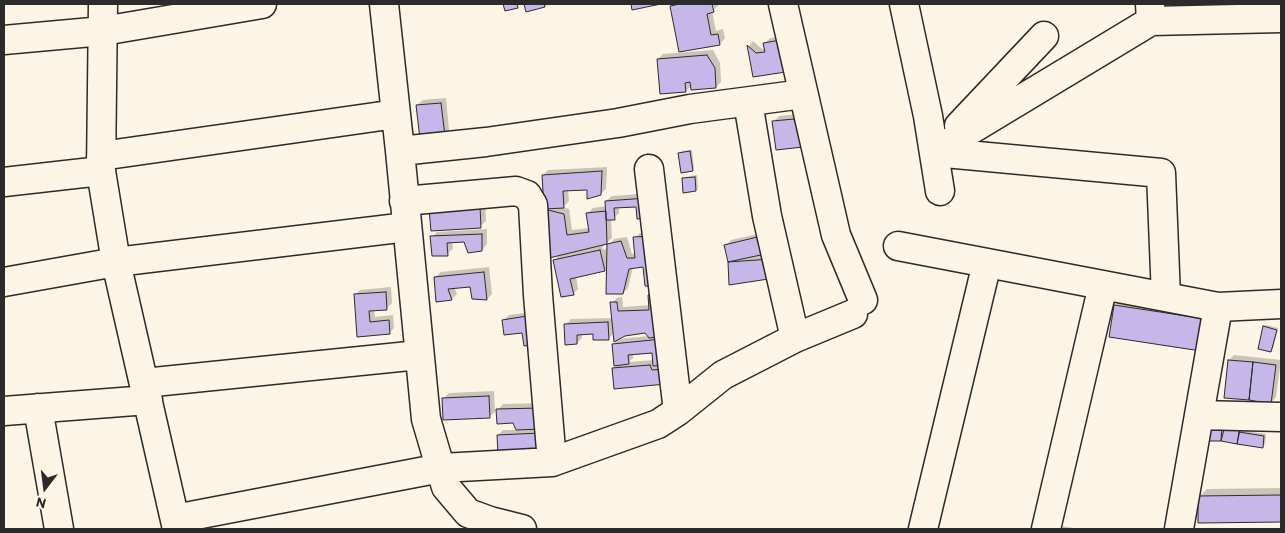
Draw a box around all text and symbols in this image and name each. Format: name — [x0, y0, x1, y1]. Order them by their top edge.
north arrow — [20, 463, 70, 513]
text: N — [34, 494, 48, 512]

